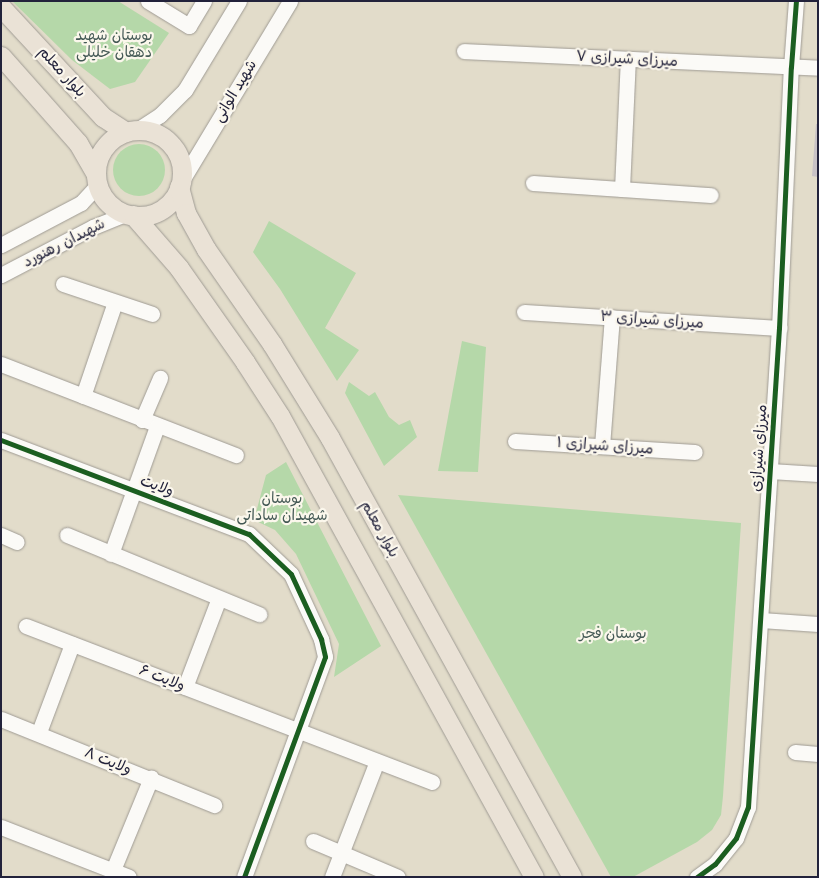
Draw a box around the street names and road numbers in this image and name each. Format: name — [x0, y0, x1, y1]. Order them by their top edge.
street label: بلوار معلم — [34, 43, 90, 101]
street label: میرزای شیرازی ۷ — [576, 47, 678, 71]
street label: شهید الوانی — [209, 57, 261, 125]
street label: شهیدان رهنورد — [20, 215, 108, 271]
street label: میرزای شیرازی ۳ — [600, 307, 704, 333]
street label: میرزای شیرازی — [747, 404, 771, 492]
street label: میرزای شیرازی ۱ — [556, 434, 654, 458]
street label: ولایت — [138, 471, 176, 501]
street label: بلوار معلم — [357, 497, 403, 561]
street label: ولایت ۶ — [137, 661, 187, 695]
street label: ولایت ۸ — [82, 743, 134, 779]

